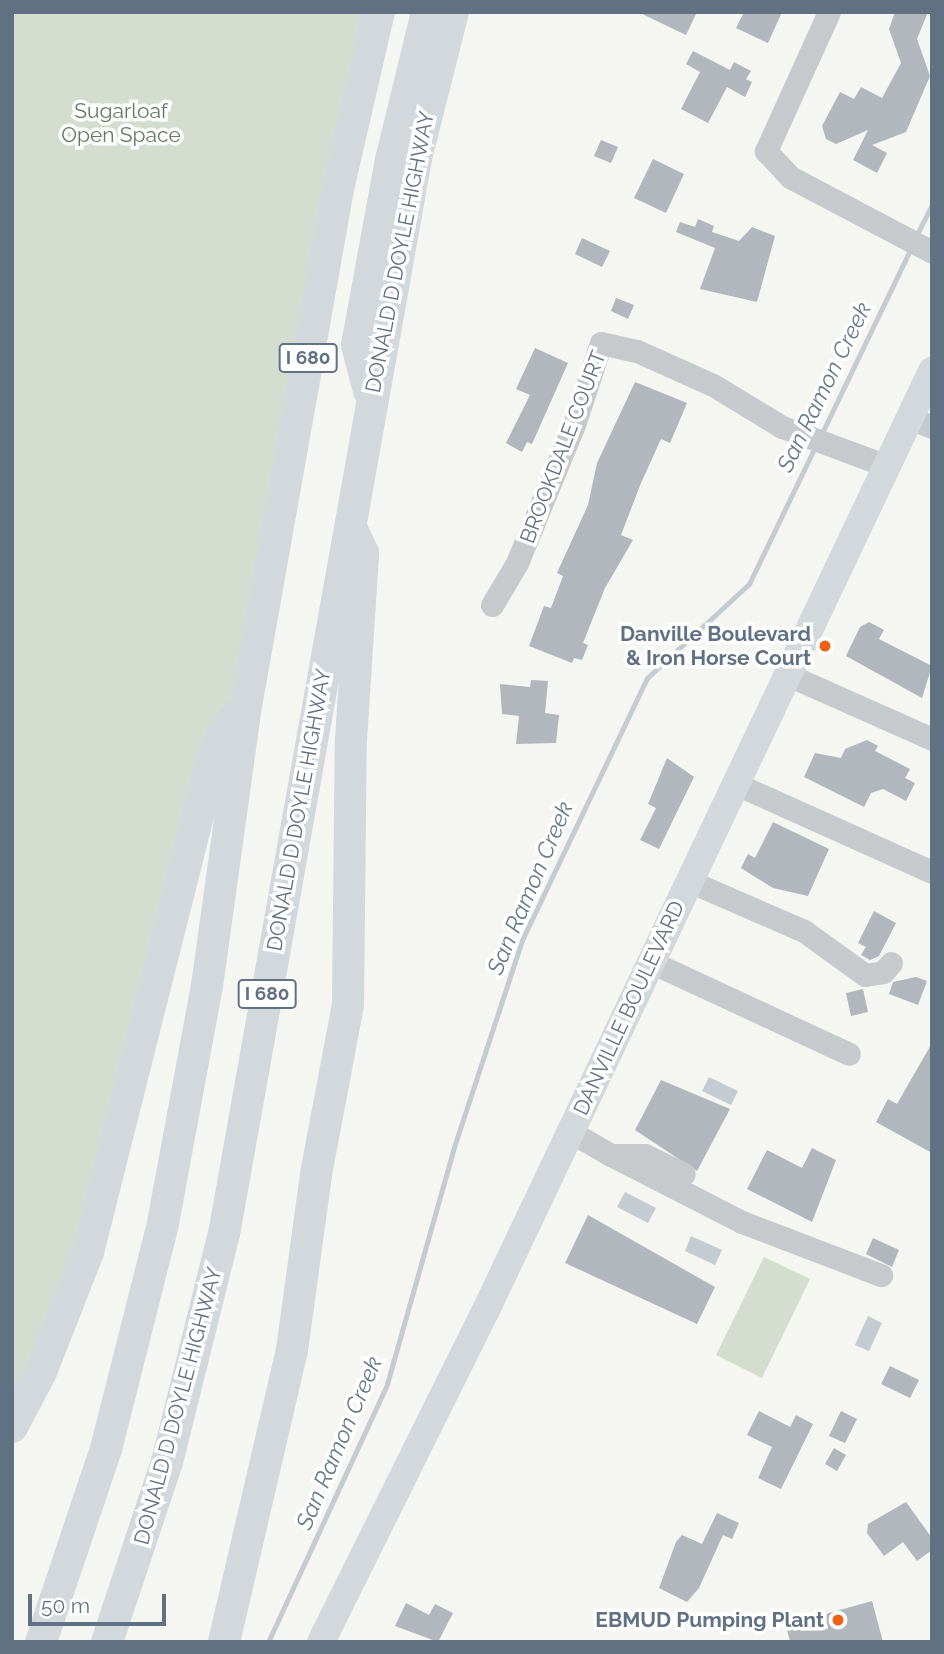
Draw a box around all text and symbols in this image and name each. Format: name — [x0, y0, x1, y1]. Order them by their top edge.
park label: Sugarloaf Open Space — [61, 98, 181, 148]
street label: DONALD D DOYLE HIGHWAY — [360, 109, 440, 395]
water label: San Ramon Creek — [771, 298, 877, 476]
road number: I 680 — [278, 342, 338, 374]
street label: BROOKDALE COURT — [515, 347, 611, 547]
place label: Danville Boulevard & Iron Horse Court — [620, 621, 811, 671]
marker: Danville Boulevard & Iron Horse Court — [817, 638, 833, 654]
street label: DONALD D DOYLE HIGHWAY — [262, 667, 336, 953]
water label: San Ramon Creek — [481, 797, 579, 979]
street label: DANVILLE BOULEVARD — [568, 897, 690, 1119]
road number: I 680 — [237, 978, 297, 1010]
street label: DONALD D DOYLE HIGHWAY — [129, 1265, 227, 1547]
water label: San Ramon Creek — [290, 1352, 388, 1534]
scale bar — [32, 1580, 170, 1624]
text: 50 m — [41, 1593, 90, 1618]
place label: EBMUD Pumping Plant — [595, 1607, 824, 1633]
marker: EBMUD Pumping Plant — [830, 1612, 846, 1628]

